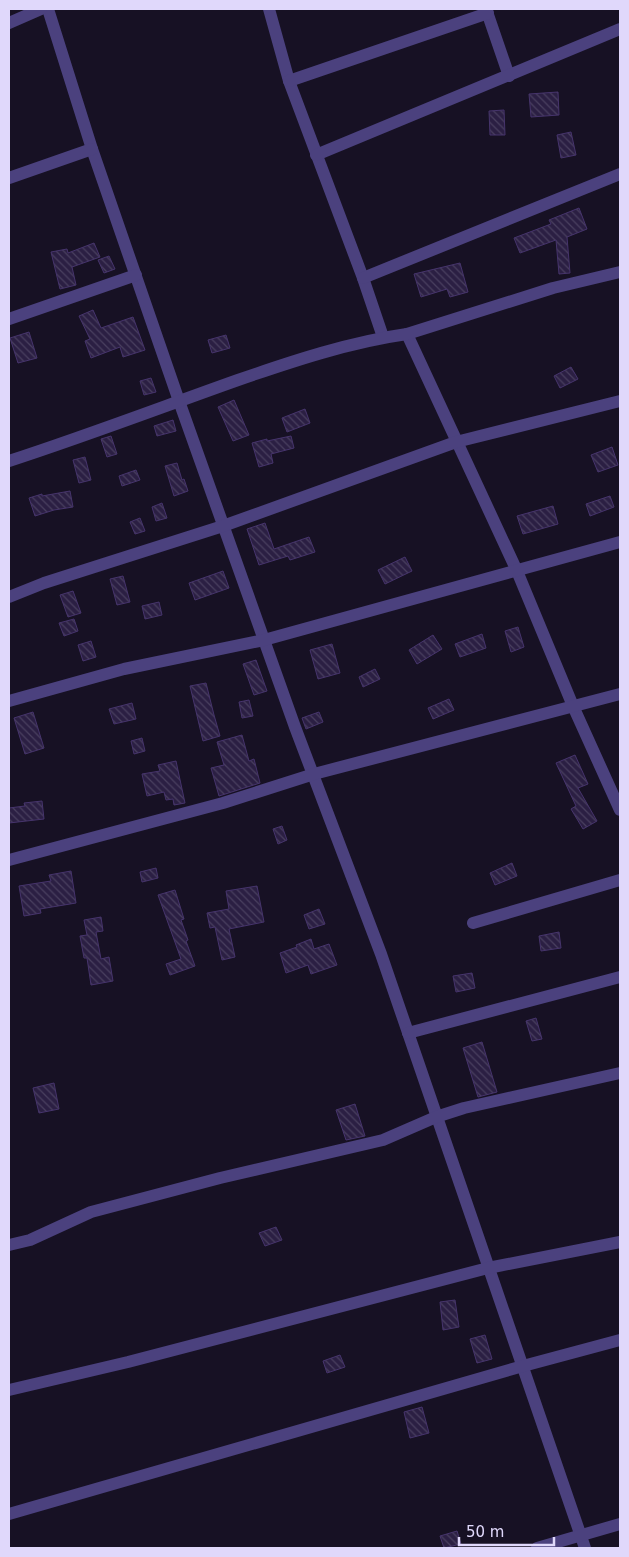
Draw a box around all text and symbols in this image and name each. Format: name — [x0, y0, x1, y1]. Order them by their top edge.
scale bar — [459, 1514, 554, 1546]
text: 50 m — [466, 1523, 504, 1541]

